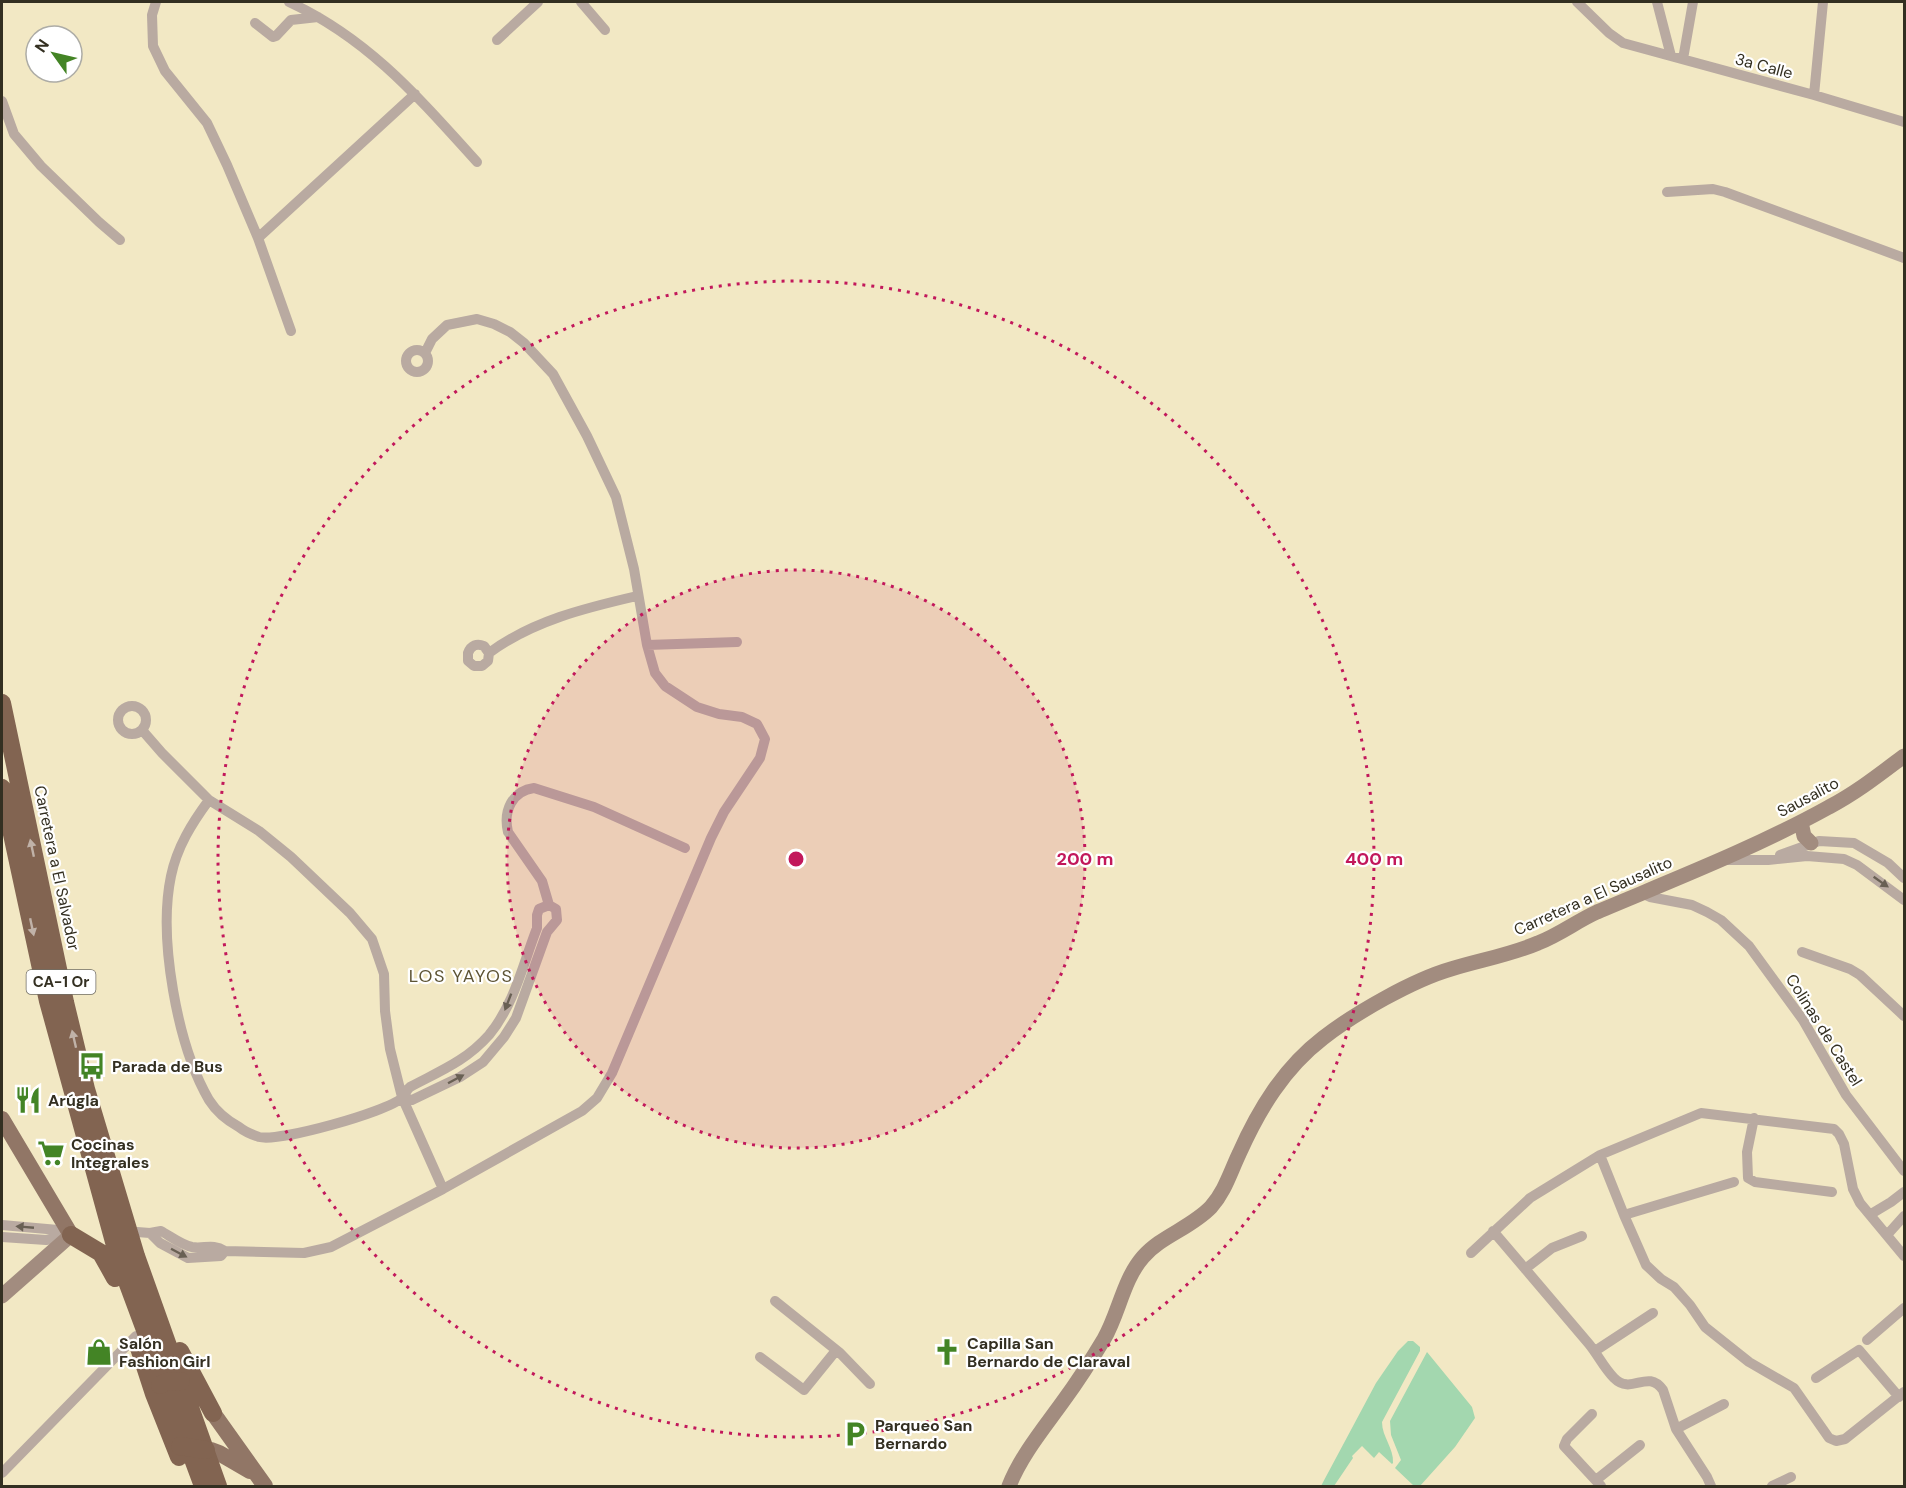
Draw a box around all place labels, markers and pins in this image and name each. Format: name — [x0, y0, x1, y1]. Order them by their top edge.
centre of rings — [786, 849, 806, 869]
bus stop icon: Parada de Bus — [77, 1051, 107, 1081]
place label: Parada de Bus — [112, 1056, 223, 1077]
restaurant icon: Arúgla — [13, 1085, 43, 1115]
place label: Arúgla — [48, 1090, 99, 1111]
place label: Cocinas Integrales — [71, 1134, 149, 1173]
supermarket icon: Cocinas Integrales — [36, 1138, 66, 1168]
place label: Salón Fashion Girl — [119, 1333, 210, 1372]
place label: Capilla San Bernardo de Claraval — [967, 1333, 1130, 1372]
shop icon: Salón Fashion Girl — [84, 1337, 114, 1367]
church icon: Capilla San Bernardo de Claraval — [932, 1337, 962, 1367]
place label: Parqueo San Bernardo — [875, 1415, 973, 1454]
parking icon: Parqueo San Bernardo — [840, 1419, 870, 1449]

